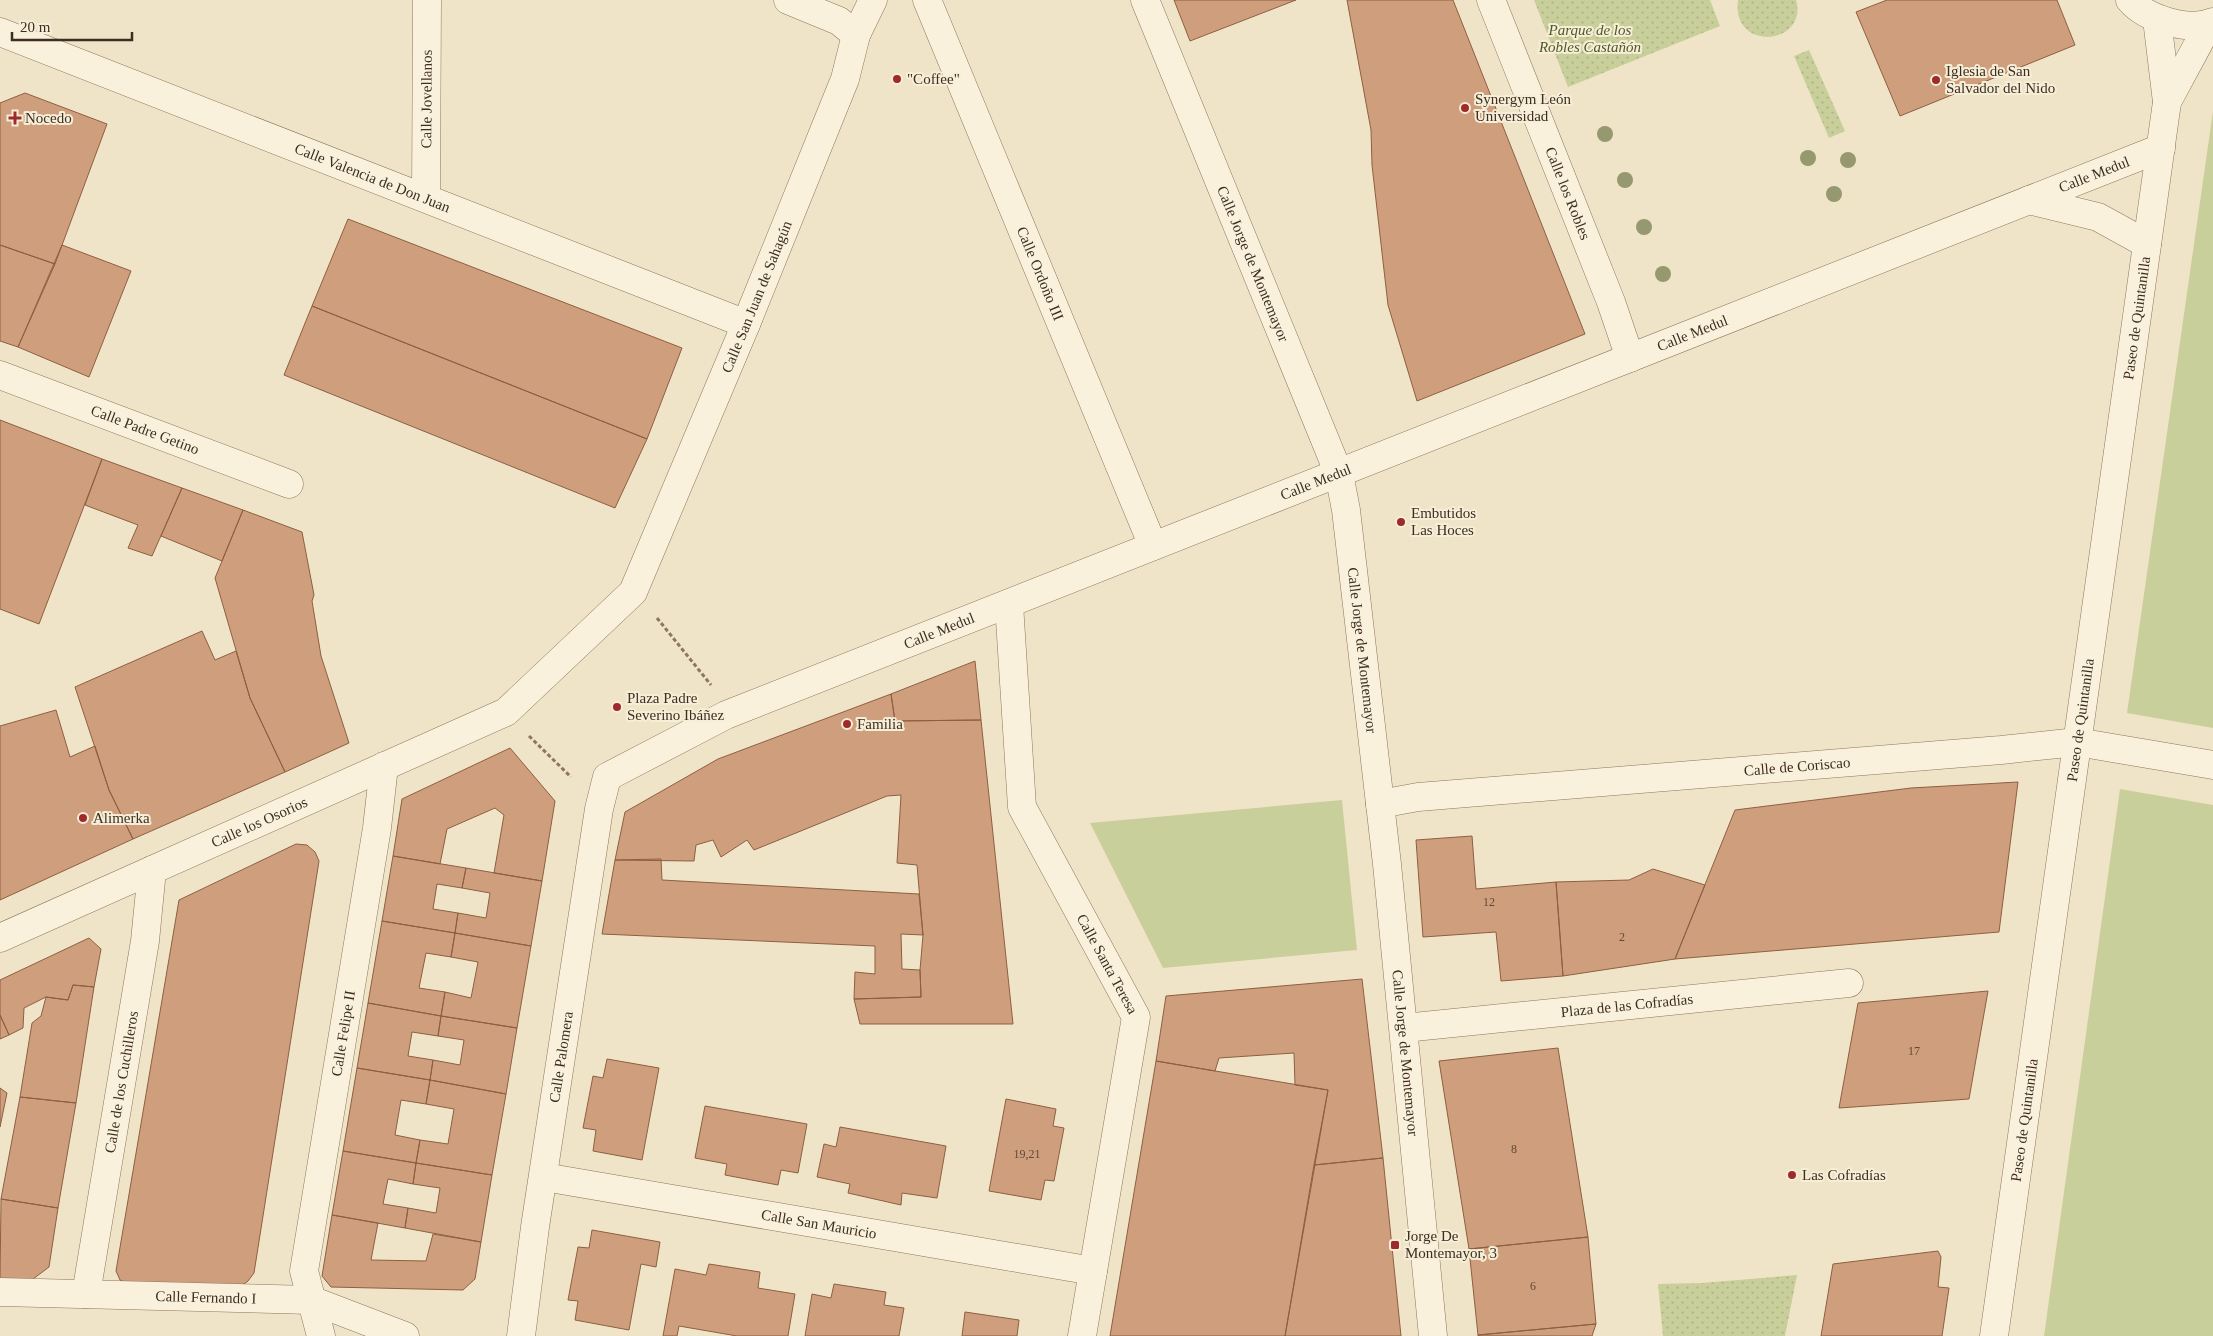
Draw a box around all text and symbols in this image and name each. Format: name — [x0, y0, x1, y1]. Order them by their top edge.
scale bar — [12, 10, 132, 42]
text: 20 m — [20, 19, 51, 35]
park label: Parque de los Robles Castañón — [1538, 22, 1641, 55]
street label: Calle Jovellanos — [418, 49, 435, 148]
place label: Iglesia de San Salvador del Nido — [1946, 63, 2055, 96]
place label: "Coffee" — [907, 71, 960, 87]
marker: "Coffee" — [891, 73, 903, 85]
marker: Iglesia de San Salvador del Nido — [1930, 74, 1942, 86]
place label: Synergym León Universidad — [1475, 91, 1571, 124]
marker: Synergym León Universidad — [1459, 102, 1471, 114]
place label: Nocedo — [25, 110, 72, 126]
marker: Nocedo — [9, 112, 21, 124]
street label: Calle Valencia de Don Juan — [292, 140, 453, 216]
street label: Calle los Robles — [1542, 145, 1593, 242]
street label: Calle Medul — [2056, 153, 2132, 196]
street label: Calle Jorge de Montemayor — [1214, 183, 1292, 344]
street label: Calle San Juan de Sahagún — [718, 218, 795, 375]
street label: Calle Ordoño III — [1014, 224, 1067, 323]
street label: Paseo de Quintanilla — [2120, 255, 2153, 381]
street label: Calle Medul — [1655, 312, 1730, 354]
street label: Calle Padre Getino — [89, 402, 201, 457]
street label: Calle Medul — [1278, 461, 1353, 503]
place label: Embutidos Las Hoces — [1411, 505, 1476, 538]
marker: Embutidos Las Hoces — [1395, 516, 1407, 528]
street label: Calle Jorge de Montemayor — [1345, 566, 1380, 734]
street label: Calle Medul — [901, 610, 977, 652]
street label: Paseo de Quintanilla — [2064, 657, 2097, 783]
place label: Plaza Padre Severino Ibáñez — [627, 690, 724, 723]
marker: Plaza Padre Severino Ibáñez — [611, 701, 623, 713]
place label: Familia — [857, 716, 903, 732]
marker: Familia — [841, 718, 853, 730]
street label: Calle de Coriscao — [1743, 754, 1851, 779]
street label: Calle los Osorios — [209, 794, 310, 851]
place label: Alimerka — [93, 810, 150, 826]
marker: Alimerka — [77, 812, 89, 824]
house number: 12 — [1483, 895, 1495, 909]
street label: Calle Santa Teresa — [1074, 911, 1141, 1017]
house number: 2 — [1619, 930, 1625, 944]
street label: Calle Jorge de Montemayor — [1389, 969, 1421, 1137]
street label: Calle Felipe II — [328, 989, 358, 1077]
street label: Plaza de las Cofradías — [1560, 991, 1694, 1020]
street label: Calle de los Cuchilleros — [102, 1010, 141, 1154]
street label: Calle Palomera — [546, 1010, 576, 1104]
house number: 17 — [1908, 1044, 1920, 1058]
street label: Paseo de Quintanilla — [2008, 1057, 2041, 1183]
house number: 8 — [1511, 1142, 1517, 1156]
house number: 19,21 — [1014, 1147, 1041, 1161]
place label: Las Cofradías — [1802, 1167, 1886, 1183]
marker: Las Cofradías — [1786, 1169, 1798, 1181]
street label: Calle San Mauricio — [760, 1206, 878, 1242]
place label: Jorge De Montemayor, 3 — [1405, 1228, 1497, 1261]
marker: Jorge De Montemayor, 3 — [1389, 1239, 1401, 1251]
house number: 6 — [1530, 1279, 1536, 1293]
street label: Calle Fernando I — [155, 1288, 257, 1307]

